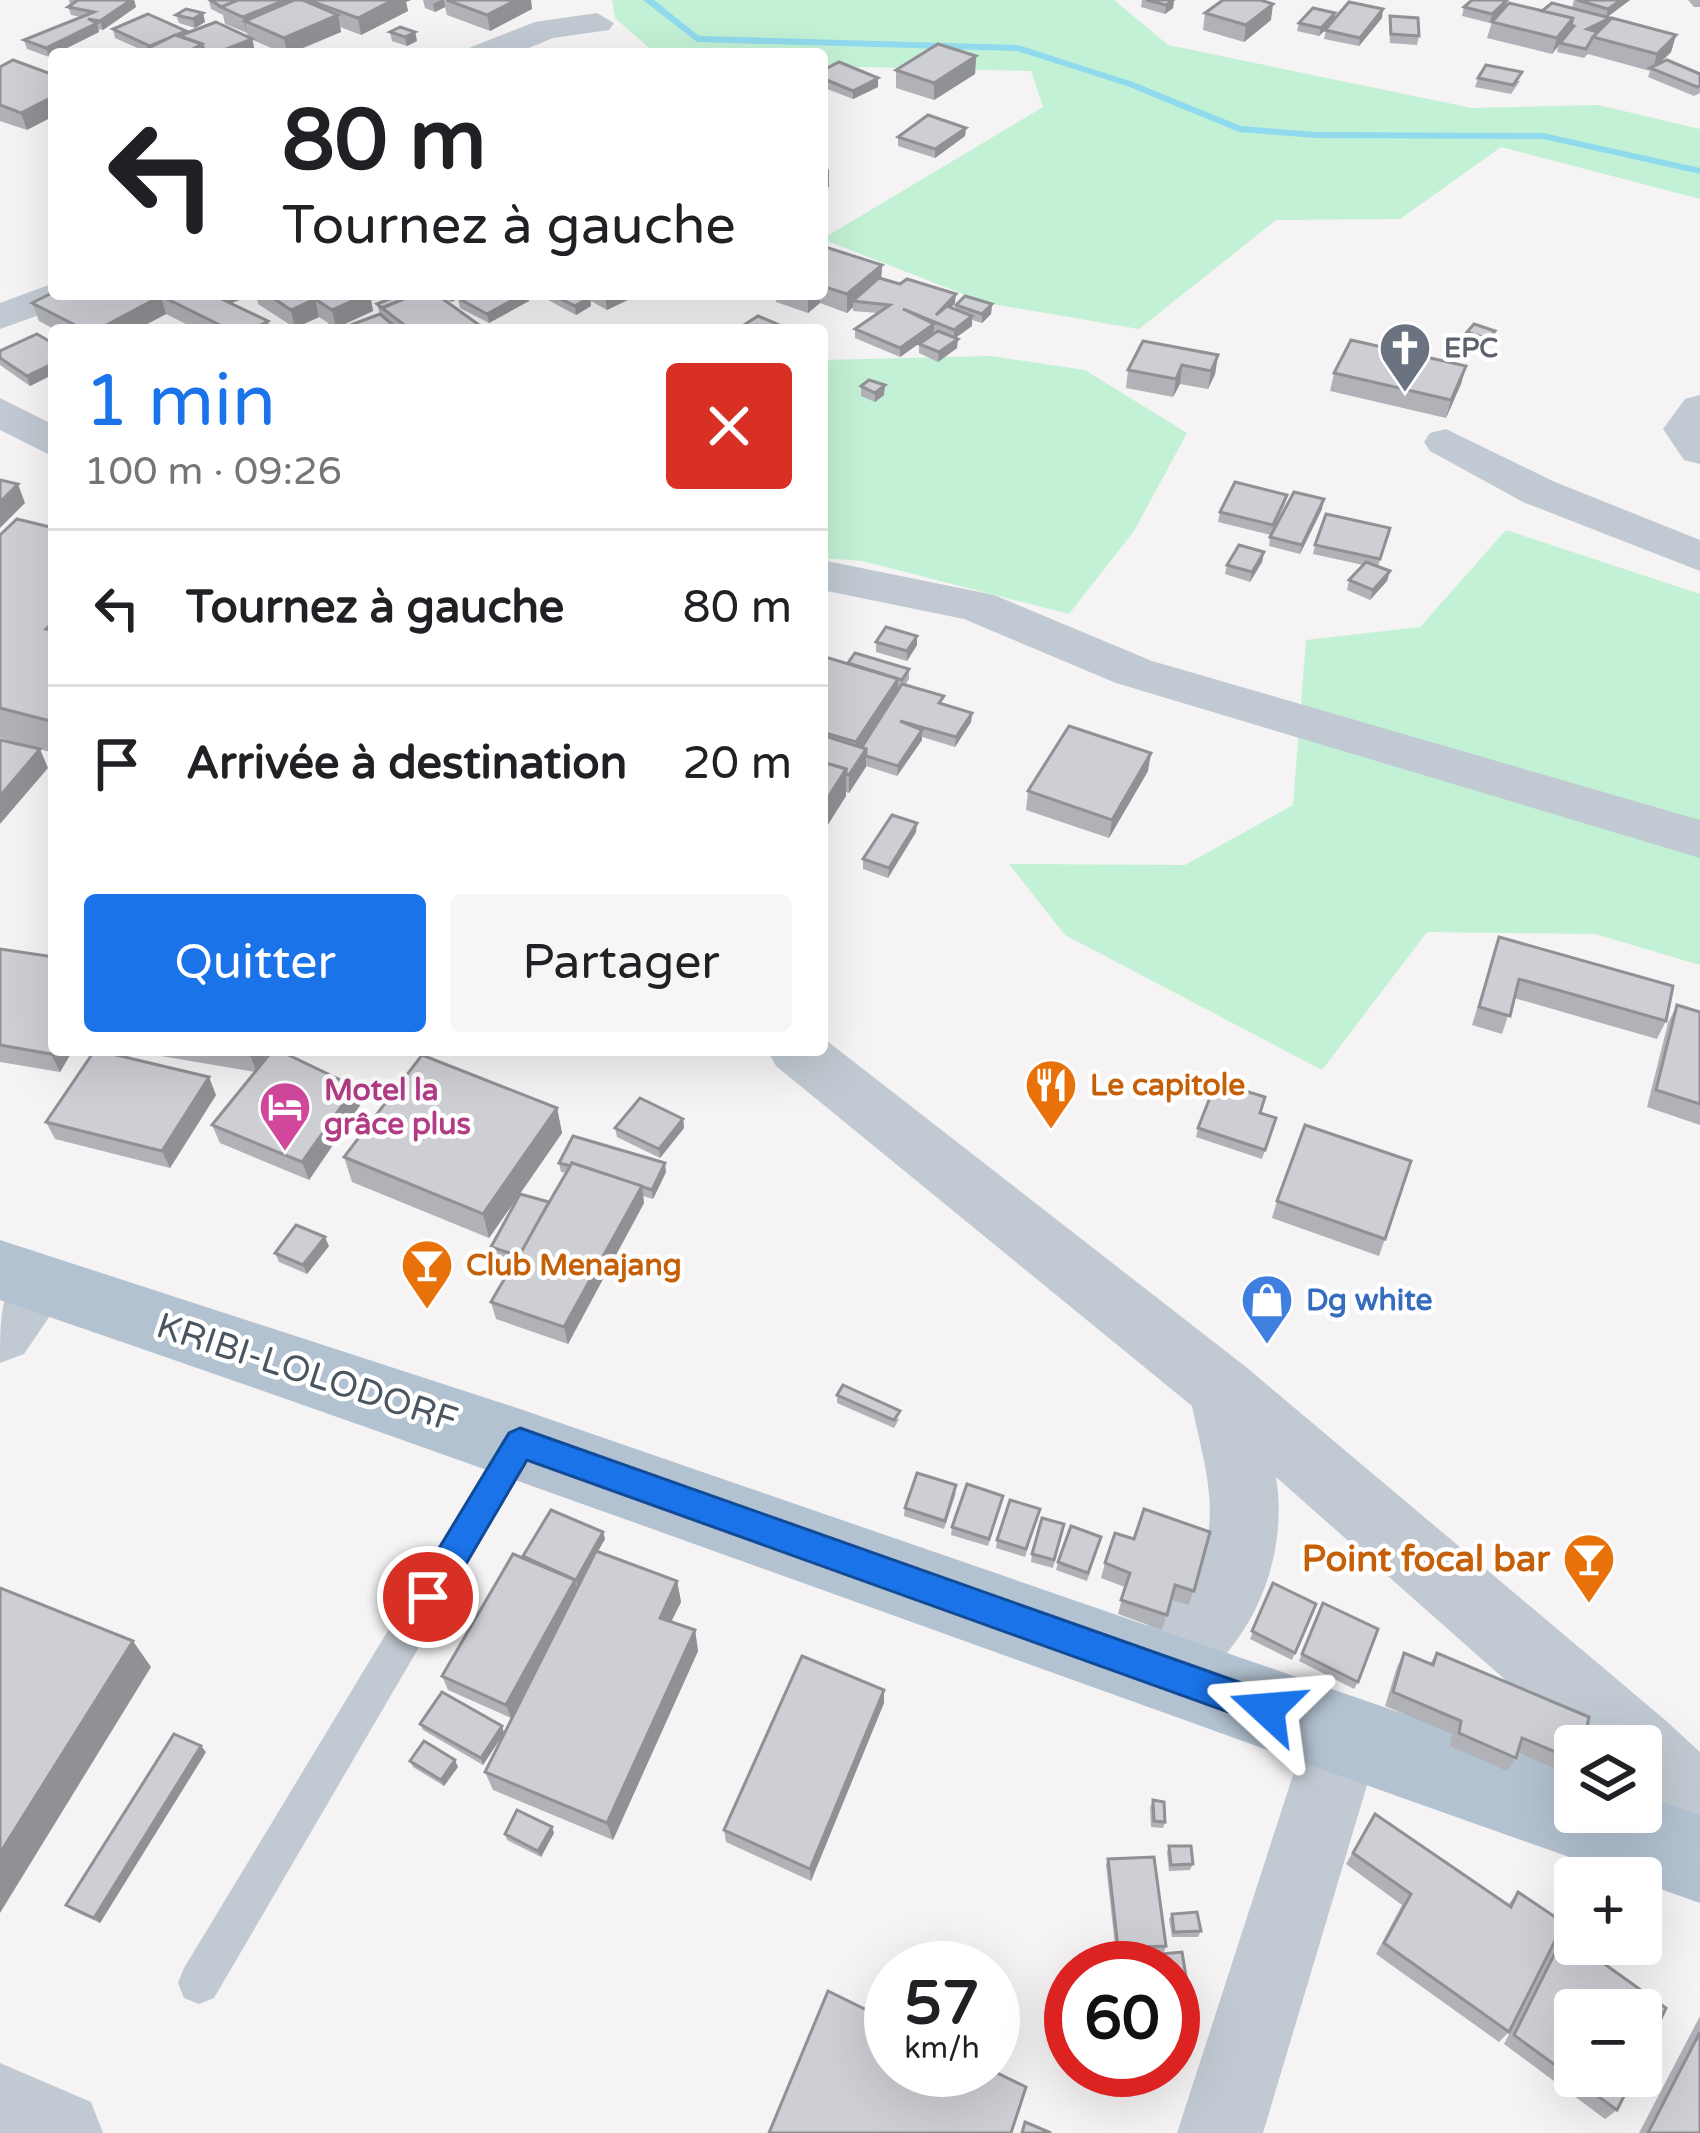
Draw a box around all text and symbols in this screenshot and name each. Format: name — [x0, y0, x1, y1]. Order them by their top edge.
text: 80 m — [282, 91, 486, 192]
icon: left — [84, 96, 240, 252]
text: Tournez à gauche — [282, 193, 736, 258]
church icon: EPC — [1377, 320, 1433, 394]
place label: EPC — [1444, 332, 1498, 365]
text: 1 min — [84, 359, 276, 446]
button: close — [666, 363, 792, 489]
text: 100 m · 09:26 — [84, 448, 342, 495]
icon: left — [84, 575, 150, 641]
text: Tournez à gauche — [186, 581, 564, 635]
text: 80 m — [682, 581, 792, 635]
icon: arrive — [84, 731, 150, 797]
text: Arrivée à destination — [186, 737, 627, 791]
text: 20 m — [682, 737, 792, 791]
button: Quitter — [84, 894, 426, 1032]
button: Partager — [450, 894, 792, 1032]
restaurant icon: Le capitole — [1023, 1057, 1079, 1131]
place label: Le capitole — [1090, 1067, 1245, 1104]
place label: Motel la grâce plus — [324, 1072, 471, 1143]
hotel icon: Motel la grâce plus — [257, 1079, 313, 1153]
bar icon: Club Menajang — [399, 1237, 455, 1311]
place label: Club Menajang — [466, 1247, 682, 1284]
shop icon: Dg white — [1239, 1272, 1295, 1346]
place label: Dg white — [1306, 1282, 1432, 1319]
street label: KRIBI-LOLODORF — [151, 1304, 463, 1442]
bar icon: Point focal bar — [1561, 1531, 1617, 1605]
place label: Point focal bar — [1302, 1538, 1551, 1581]
pin — [377, 1546, 479, 1648]
icon: arrive — [395, 1564, 461, 1630]
position arrow — [1204, 1646, 1330, 1772]
map controls — [1554, 1725, 1662, 2097]
button: layers — [1554, 1725, 1662, 1833]
button: + — [1554, 1857, 1662, 1965]
speed limit sign: 60 — [1044, 1941, 1200, 2097]
text: 57 — [904, 1968, 980, 2040]
button: − — [1554, 1989, 1662, 2097]
text: km/h — [904, 2030, 980, 2067]

